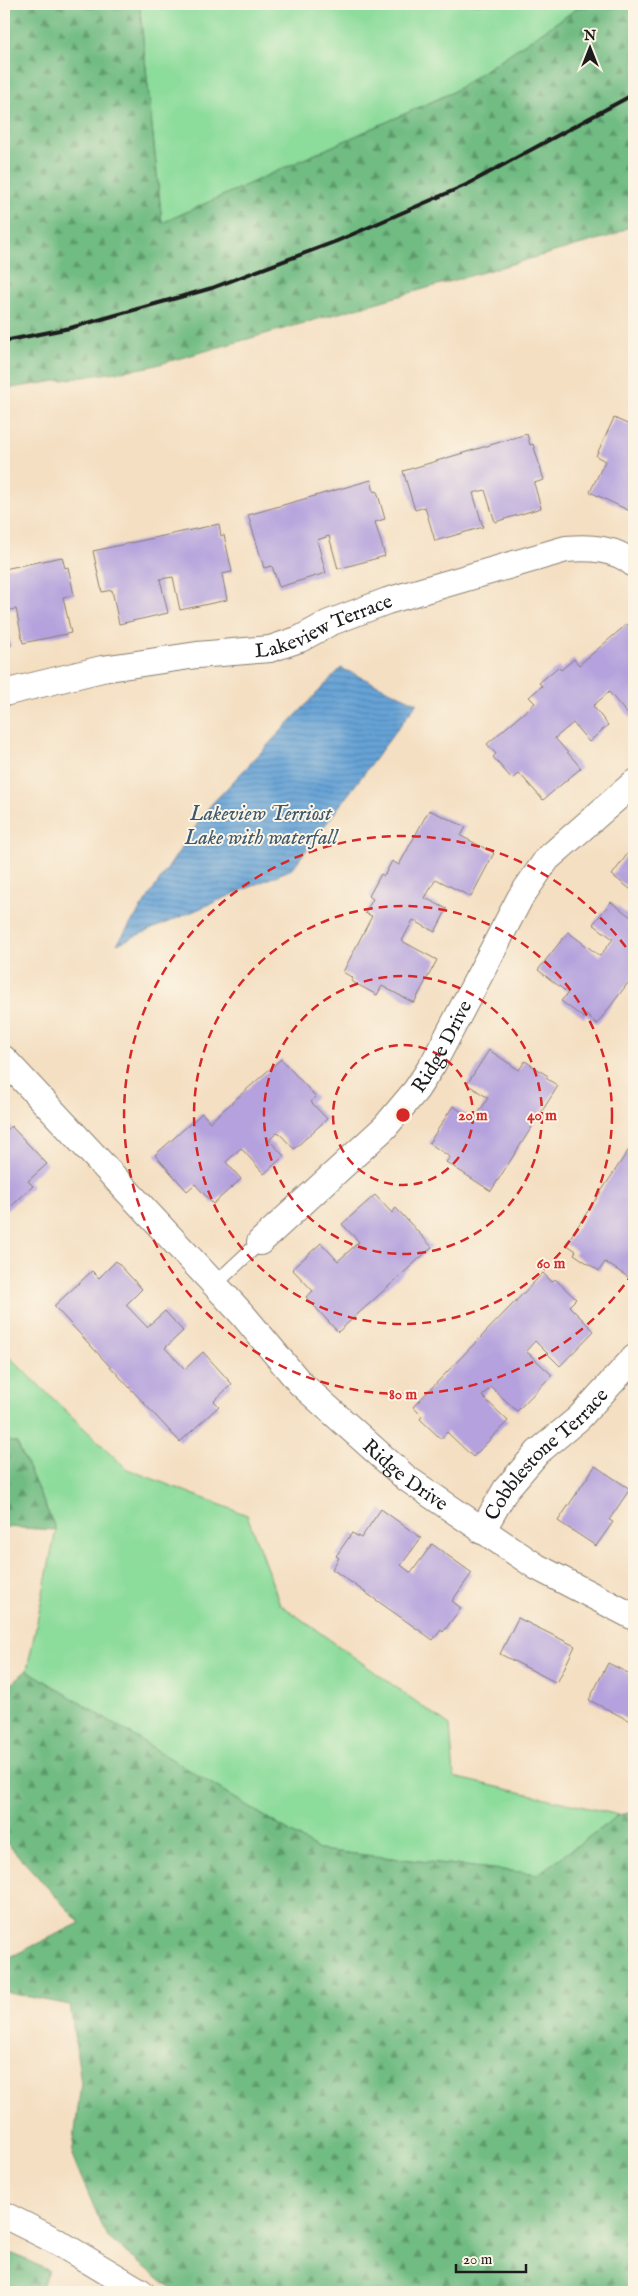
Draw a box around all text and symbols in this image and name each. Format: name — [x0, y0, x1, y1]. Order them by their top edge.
north arrow — [566, 22, 616, 72]
text: N — [583, 27, 596, 45]
street label: Lakeview Terrace — [254, 589, 396, 664]
water label: Lakeview Terriost Lake with waterfall — [184, 801, 340, 852]
street label: Ridge Drive — [407, 996, 478, 1098]
centre of rings — [394, 1106, 412, 1124]
text: 20 m — [458, 1106, 488, 1125]
text: 40 m — [527, 1106, 557, 1125]
text: 60 m — [537, 1254, 566, 1273]
street label: Cobblestone Terrace — [480, 1383, 614, 1525]
text: 80 m — [389, 1385, 417, 1404]
street label: Ridge Drive — [357, 1434, 453, 1517]
scale bar — [456, 2241, 526, 2273]
text: 20 m — [463, 2250, 493, 2269]

